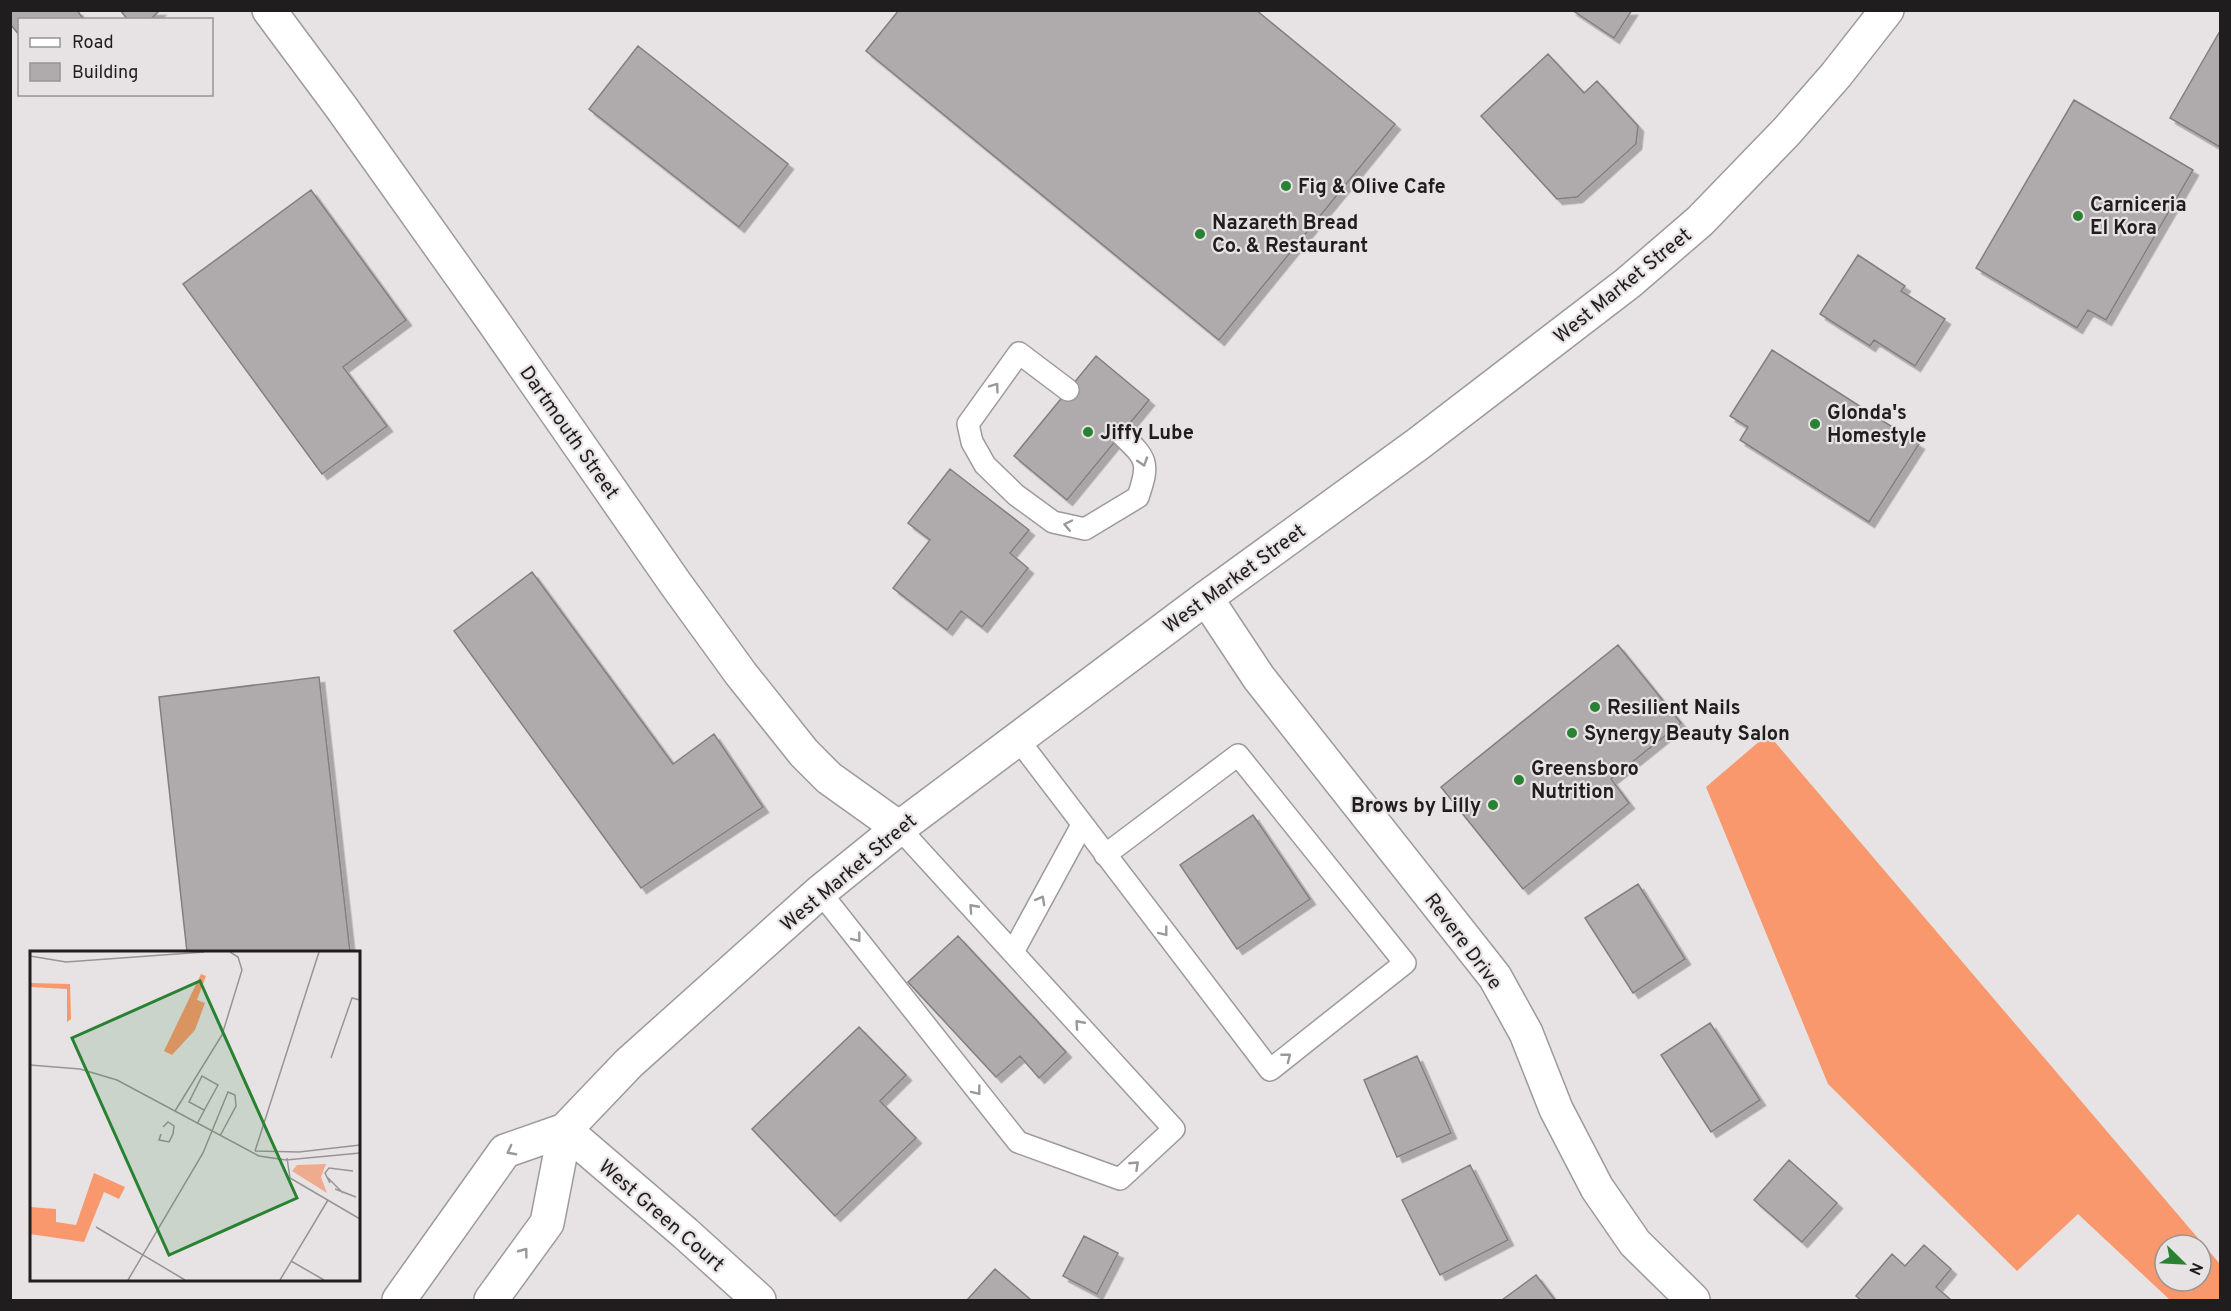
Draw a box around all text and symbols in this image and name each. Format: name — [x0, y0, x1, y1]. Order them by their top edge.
legend — [18, 18, 213, 96]
text: Road — [72, 32, 114, 55]
text: Building — [72, 62, 138, 85]
place label: Fig & Olive Cafe — [1298, 175, 1446, 201]
marker: Fig & Olive Cafe — [1279, 179, 1293, 193]
place label: Carniceria El Kora — [2090, 193, 2187, 242]
marker: Carniceria El Kora — [2071, 209, 2085, 223]
place label: Nazareth Bread Co. & Restaurant — [1212, 211, 1368, 260]
street label: West Market Street — [1549, 223, 1698, 350]
marker: Nazareth Bread Co. & Restaurant — [1193, 227, 1207, 241]
street label: Dartmouth Street — [513, 361, 624, 505]
one-way arrow — [987, 382, 998, 393]
place label: Glonda's Homestyle — [1827, 401, 1927, 450]
marker: Glonda's Homestyle — [1808, 417, 1822, 431]
place label: Jiffy Lube — [1100, 421, 1194, 447]
marker: Jiffy Lube — [1081, 425, 1095, 439]
one-way arrow — [1136, 456, 1148, 467]
one-way arrow — [1063, 519, 1073, 532]
street label: West Market Street — [1159, 519, 1312, 640]
place label: Resilient Nails — [1607, 696, 1741, 722]
marker: Resilient Nails — [1588, 700, 1602, 714]
place label: Synergy Beauty Salon — [1584, 722, 1790, 748]
marker: Synergy Beauty Salon — [1565, 726, 1579, 740]
place label: Greensboro Nutrition — [1531, 757, 1639, 806]
marker: Greensboro Nutrition — [1512, 773, 1526, 787]
place label: Brows by Lilly — [1351, 794, 1481, 820]
marker: Brows by Lilly — [1486, 798, 1500, 812]
street label: West Market Street — [776, 809, 923, 938]
street label: Revere Drive — [1418, 889, 1507, 996]
one-way arrow — [1034, 896, 1045, 906]
one-way arrow — [969, 905, 980, 915]
one-way arrow — [1157, 926, 1168, 937]
one-way arrow — [849, 931, 860, 942]
inset map — [30, 951, 360, 1281]
one-way arrow — [1075, 1020, 1086, 1031]
one-way arrow — [1280, 1053, 1291, 1064]
one-way arrow — [970, 1084, 981, 1095]
one-way arrow — [506, 1143, 517, 1155]
street label: West Green Court — [592, 1155, 729, 1278]
one-way arrow — [1129, 1161, 1139, 1172]
north arrow — [2153, 1233, 2213, 1293]
one-way arrow — [517, 1248, 528, 1259]
text: N — [2183, 1259, 2206, 1278]

